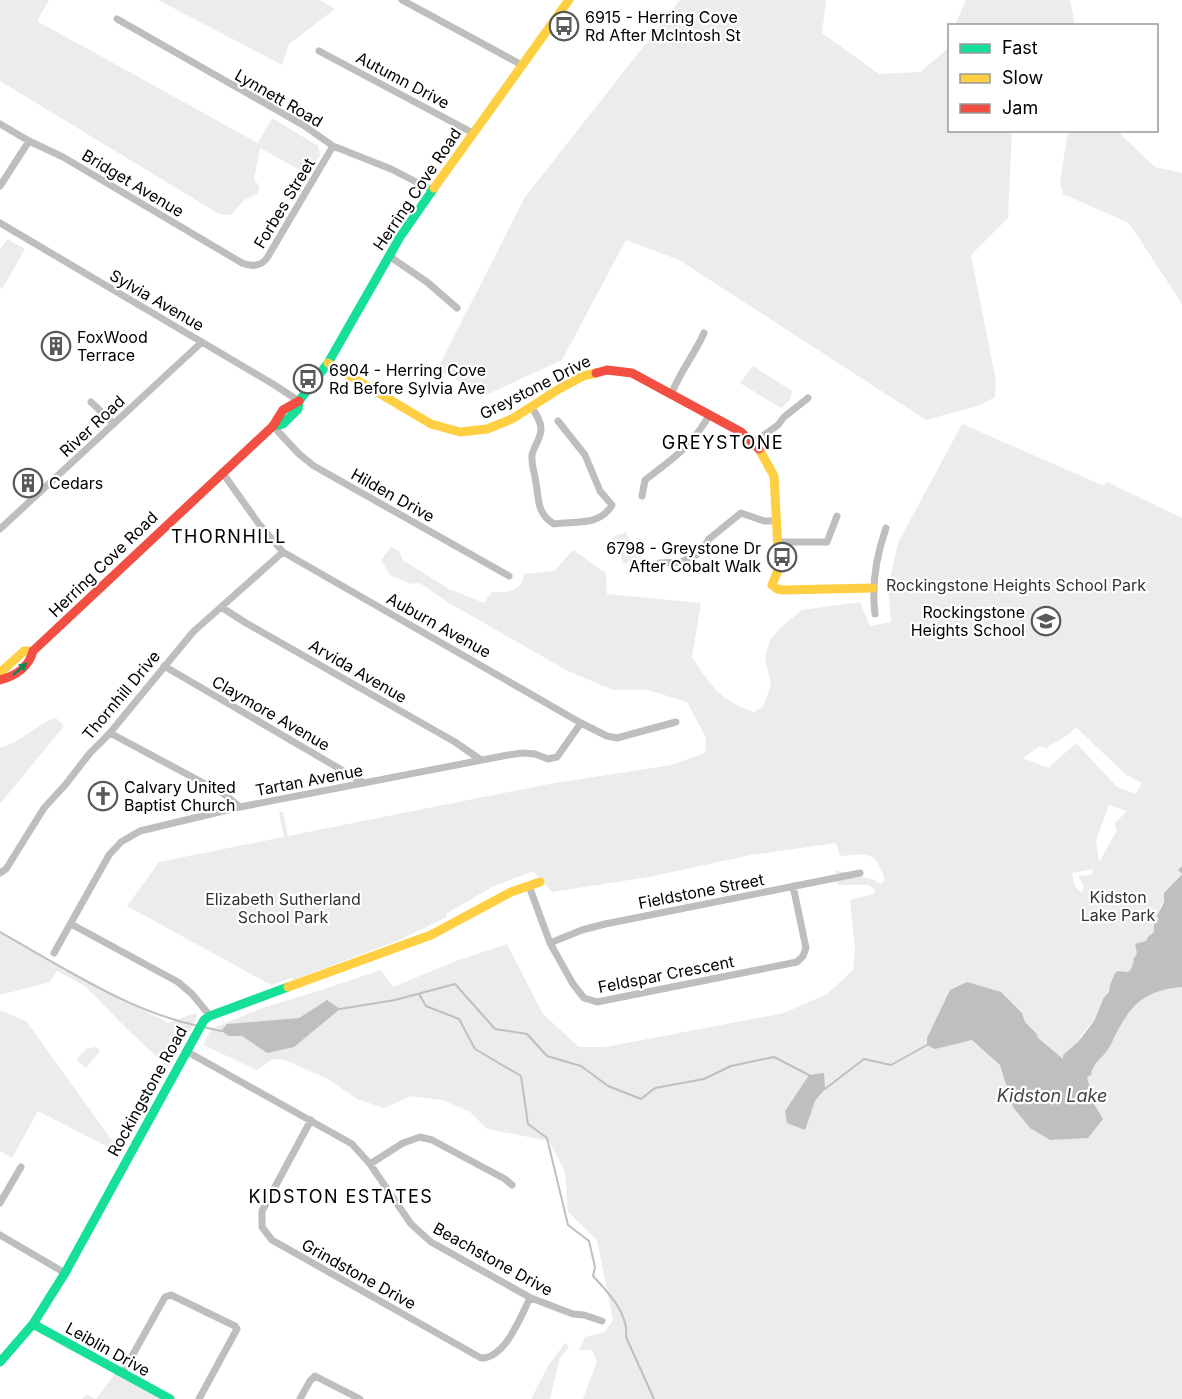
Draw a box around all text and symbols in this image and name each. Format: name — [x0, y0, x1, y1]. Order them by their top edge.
place label: 6915 - Herring Cove Rd After McIntosh St — [585, 7, 741, 45]
bus stop icon: 6915 - Herring Cove Rd After McIntosh St — [548, 10, 580, 42]
legend — [948, 24, 1158, 132]
text: Fast — [1002, 37, 1038, 58]
street label: Autumn Drive — [353, 47, 453, 113]
street label: Lynnett Road — [231, 65, 327, 131]
text: Slow — [1002, 67, 1043, 88]
text: Jam — [1002, 97, 1038, 118]
street label: Herring Cove Road — [369, 124, 465, 254]
street label: Bridget Avenue — [78, 145, 188, 221]
street label: Forbes Street — [249, 154, 319, 252]
street label: Sylvia Avenue — [106, 265, 208, 335]
place label: FoxWood Terrace — [77, 327, 148, 365]
building icon: FoxWood Terrace — [40, 330, 72, 362]
street label: Greystone Drive — [476, 350, 594, 424]
place label: 6904 - Herring Cove Rd Before Sylvia Ave — [329, 360, 486, 398]
bus stop icon: 6904 - Herring Cove Rd Before Sylvia Ave — [292, 363, 324, 395]
street label: River Road — [55, 391, 129, 461]
district label: GREYSTONE — [662, 432, 784, 453]
street label: Hilden Drive — [348, 464, 438, 526]
building icon: Cedars — [12, 467, 44, 499]
place label: Cedars — [49, 473, 103, 493]
street label: Herring Cove Road — [44, 507, 162, 621]
district label: THORNHILL — [171, 526, 287, 547]
place label: 6798 - Greystone Dr After Cobalt Walk — [606, 538, 761, 576]
bus stop icon: 6798 - Greystone Dr After Cobalt Walk — [766, 541, 798, 573]
park label: Rockingstone Heights School Park — [886, 575, 1146, 595]
street label: Auburn Avenue — [383, 588, 495, 662]
place label: Rockingstone Heights School — [911, 602, 1025, 640]
school or university icon: Rockingstone Heights School — [1030, 605, 1062, 637]
street label: Arvida Avenue — [306, 635, 410, 707]
street label: Thornhill Drive — [78, 646, 164, 744]
one-way arrow — [12, 663, 28, 676]
street label: Claymore Avenue — [209, 671, 333, 755]
street label: Tartan Avenue — [254, 760, 364, 800]
place label: Calvary United Baptist Church — [124, 777, 236, 815]
church icon: Calvary United Baptist Church — [87, 780, 119, 812]
street label: Fieldstone Street — [636, 869, 766, 913]
park label: Kidston Lake Park — [1081, 887, 1155, 925]
park label: Elizabeth Sutherland School Park — [205, 889, 361, 927]
street label: Feldspar Crescent — [596, 951, 736, 997]
street label: Rockingstone Road — [103, 1022, 191, 1160]
water label: Kidston Lake — [997, 1085, 1107, 1106]
district label: KIDSTON ESTATES — [249, 1186, 433, 1207]
street label: Beachstone Drive — [430, 1218, 556, 1300]
street label: Grindstone Drive — [298, 1234, 420, 1314]
street label: Leiblin Drive — [62, 1318, 154, 1380]

